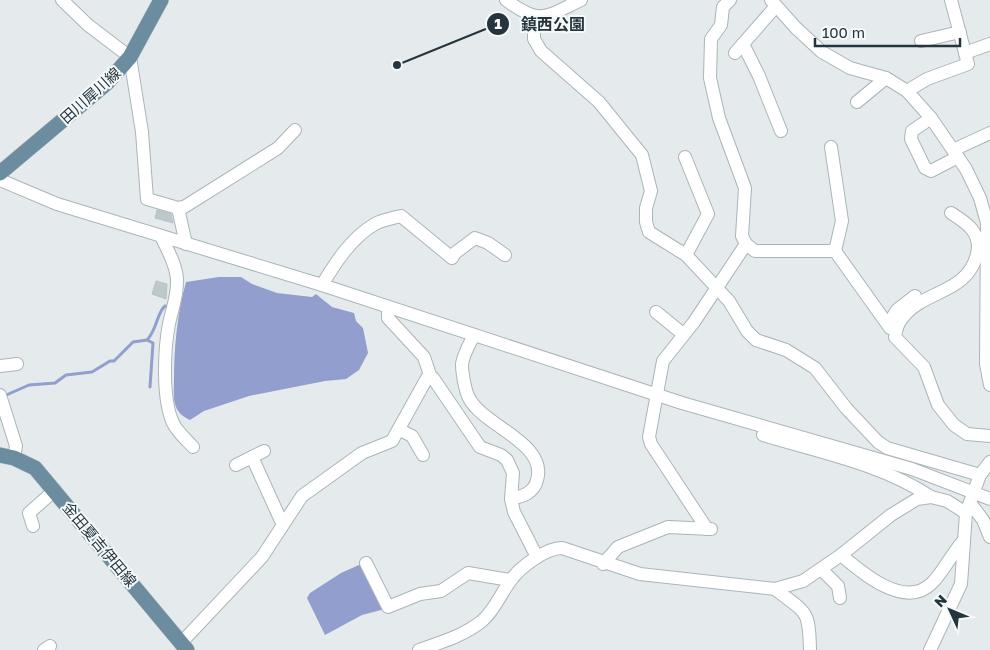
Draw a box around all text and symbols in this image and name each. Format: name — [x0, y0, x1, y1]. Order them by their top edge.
callout: 鎮西公園 — [486, 9, 595, 40]
text: 1 — [494, 14, 502, 32]
text: 鎮西公園 — [521, 14, 585, 34]
scale bar — [815, 15, 960, 47]
text: 100 m — [822, 23, 865, 41]
street label: 田川犀川線 — [56, 63, 124, 127]
street label: 金田夏吉伊田線 — [59, 498, 141, 590]
north arrow — [925, 585, 975, 635]
text: N — [930, 591, 950, 610]

